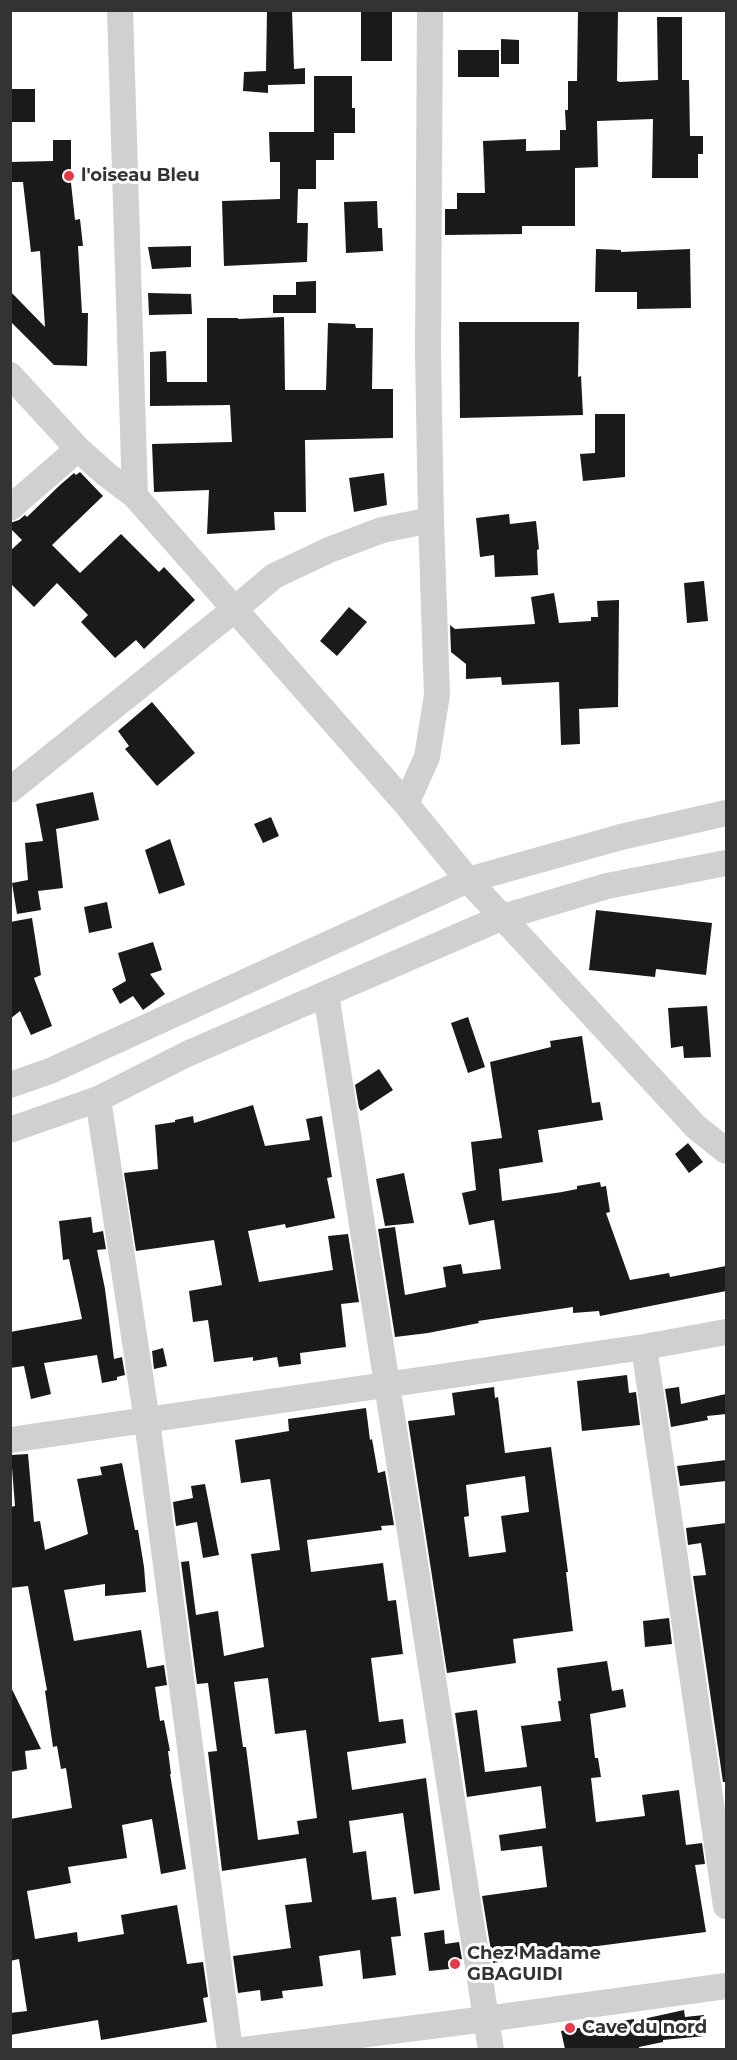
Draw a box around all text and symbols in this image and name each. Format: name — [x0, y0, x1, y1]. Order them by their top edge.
place label: l'oiseau Bleu — [81, 165, 200, 187]
marker: l'oiseau Bleu — [62, 169, 76, 183]
place label: Chez Madame GBAGUIDI — [467, 1943, 601, 1986]
marker: Chez Madame GBAGUIDI — [448, 1957, 462, 1971]
place label: Cave du nord — [582, 2017, 707, 2039]
marker: Cave du nord — [563, 2021, 577, 2035]

